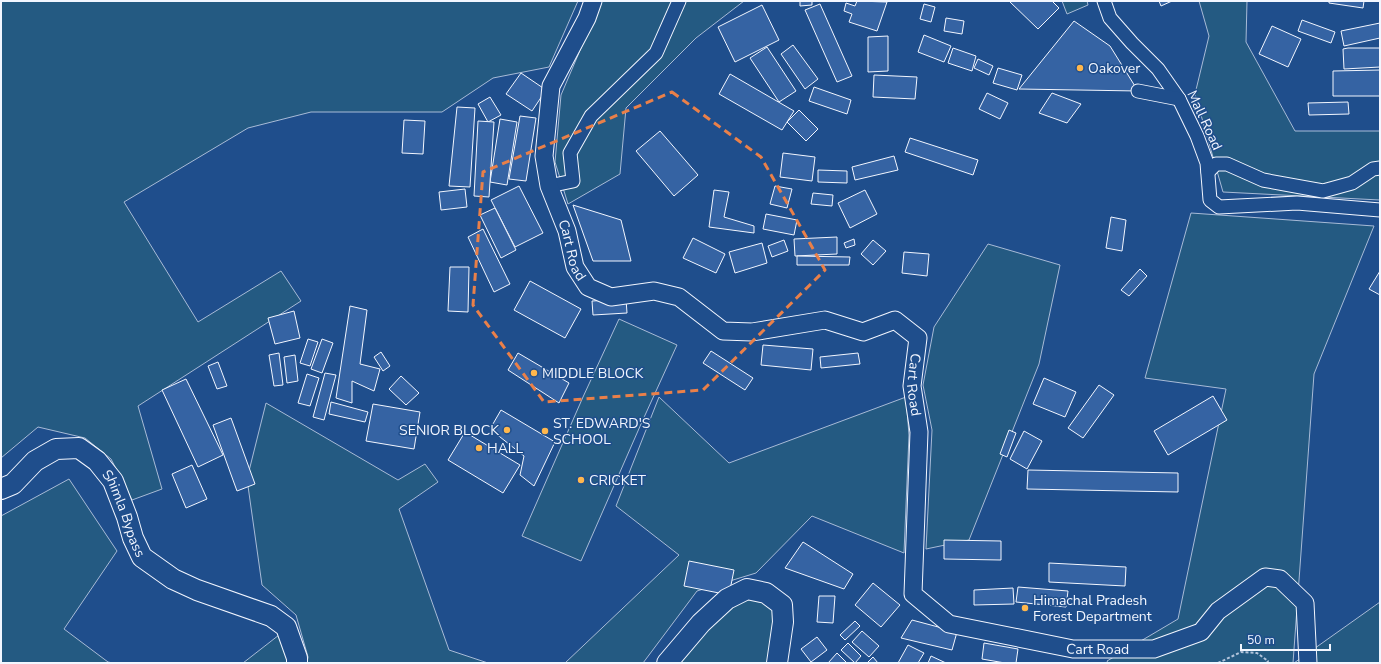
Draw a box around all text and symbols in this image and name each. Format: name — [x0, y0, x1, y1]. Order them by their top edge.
place label: Oakover — [1088, 59, 1140, 78]
marker: Oakover — [1075, 63, 1085, 73]
street label: Mall Road — [1182, 87, 1227, 153]
street label: Cart Road — [553, 217, 590, 285]
street label: Cart Road — [902, 352, 925, 417]
place label: MIDDLE BLOCK — [542, 364, 643, 383]
marker: MIDDLE BLOCK — [529, 368, 539, 378]
place label: ST. EDWARD'S SCHOOL — [553, 414, 651, 449]
place label: SENIOR BLOCK — [399, 421, 499, 440]
marker: SENIOR BLOCK — [502, 425, 512, 435]
marker: ST. EDWARD'S SCHOOL — [540, 426, 550, 436]
place label: HALL — [487, 439, 523, 458]
marker: HALL — [474, 443, 484, 453]
street label: Shimla Bypass — [98, 466, 150, 561]
place label: CRICKET — [589, 471, 647, 490]
marker: CRICKET — [576, 475, 586, 485]
place label: Himachal Pradesh Forest Department — [1033, 591, 1152, 626]
marker: Himachal Pradesh Forest Department — [1020, 603, 1030, 613]
scale bar — [1241, 626, 1330, 652]
text: 50 m — [1247, 632, 1275, 648]
street label: Cart Road — [1064, 639, 1129, 659]

